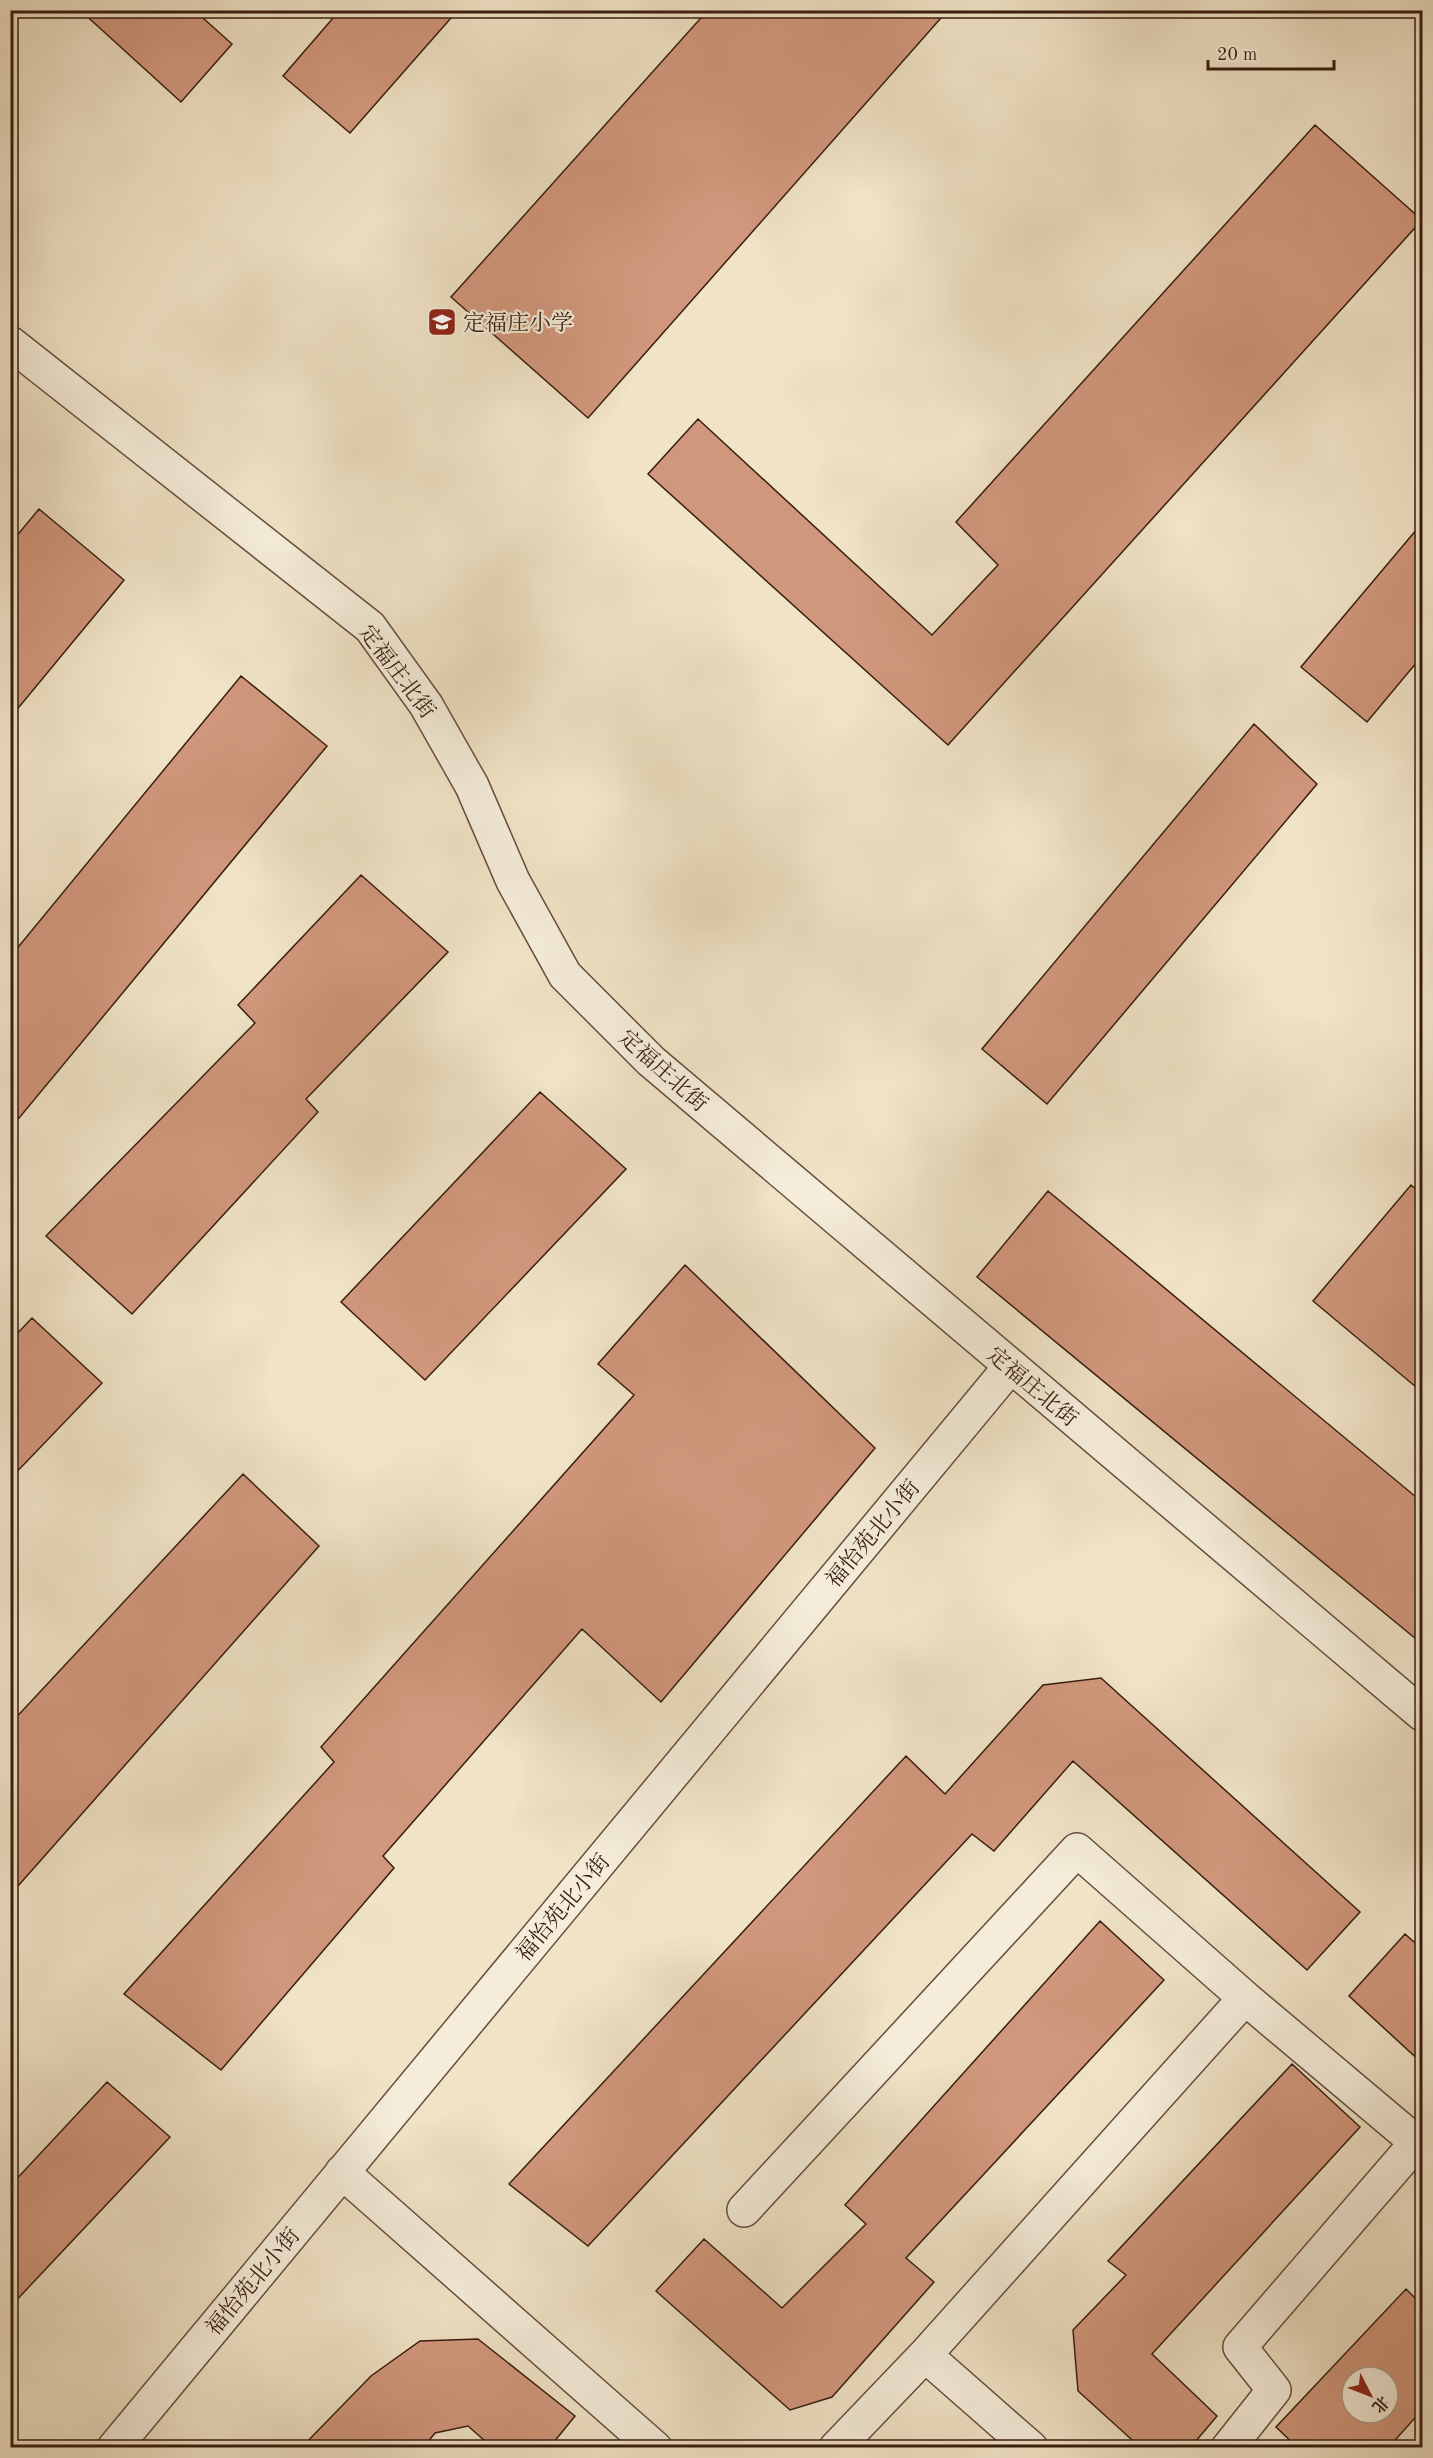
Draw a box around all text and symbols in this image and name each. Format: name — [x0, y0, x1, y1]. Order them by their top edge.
scale bar — [1208, 33, 1334, 71]
text: 20 m — [1217, 46, 1257, 64]
school or university icon: 定福庄小学 — [426, 306, 458, 338]
place label: 定福庄小学 — [463, 311, 573, 335]
street label: 定福庄北街 — [355, 620, 440, 723]
street label: 定福庄北街 — [614, 1025, 712, 1116]
street label: 定福庄北街 — [983, 1342, 1082, 1431]
street label: 福怡苑北小街 — [821, 1475, 924, 1592]
street label: 福怡苑北小街 — [511, 1849, 614, 1966]
street label: 福怡苑北小街 — [201, 2223, 304, 2340]
north arrow — [1340, 2365, 1400, 2425]
text: 北 — [1368, 2392, 1392, 2416]

